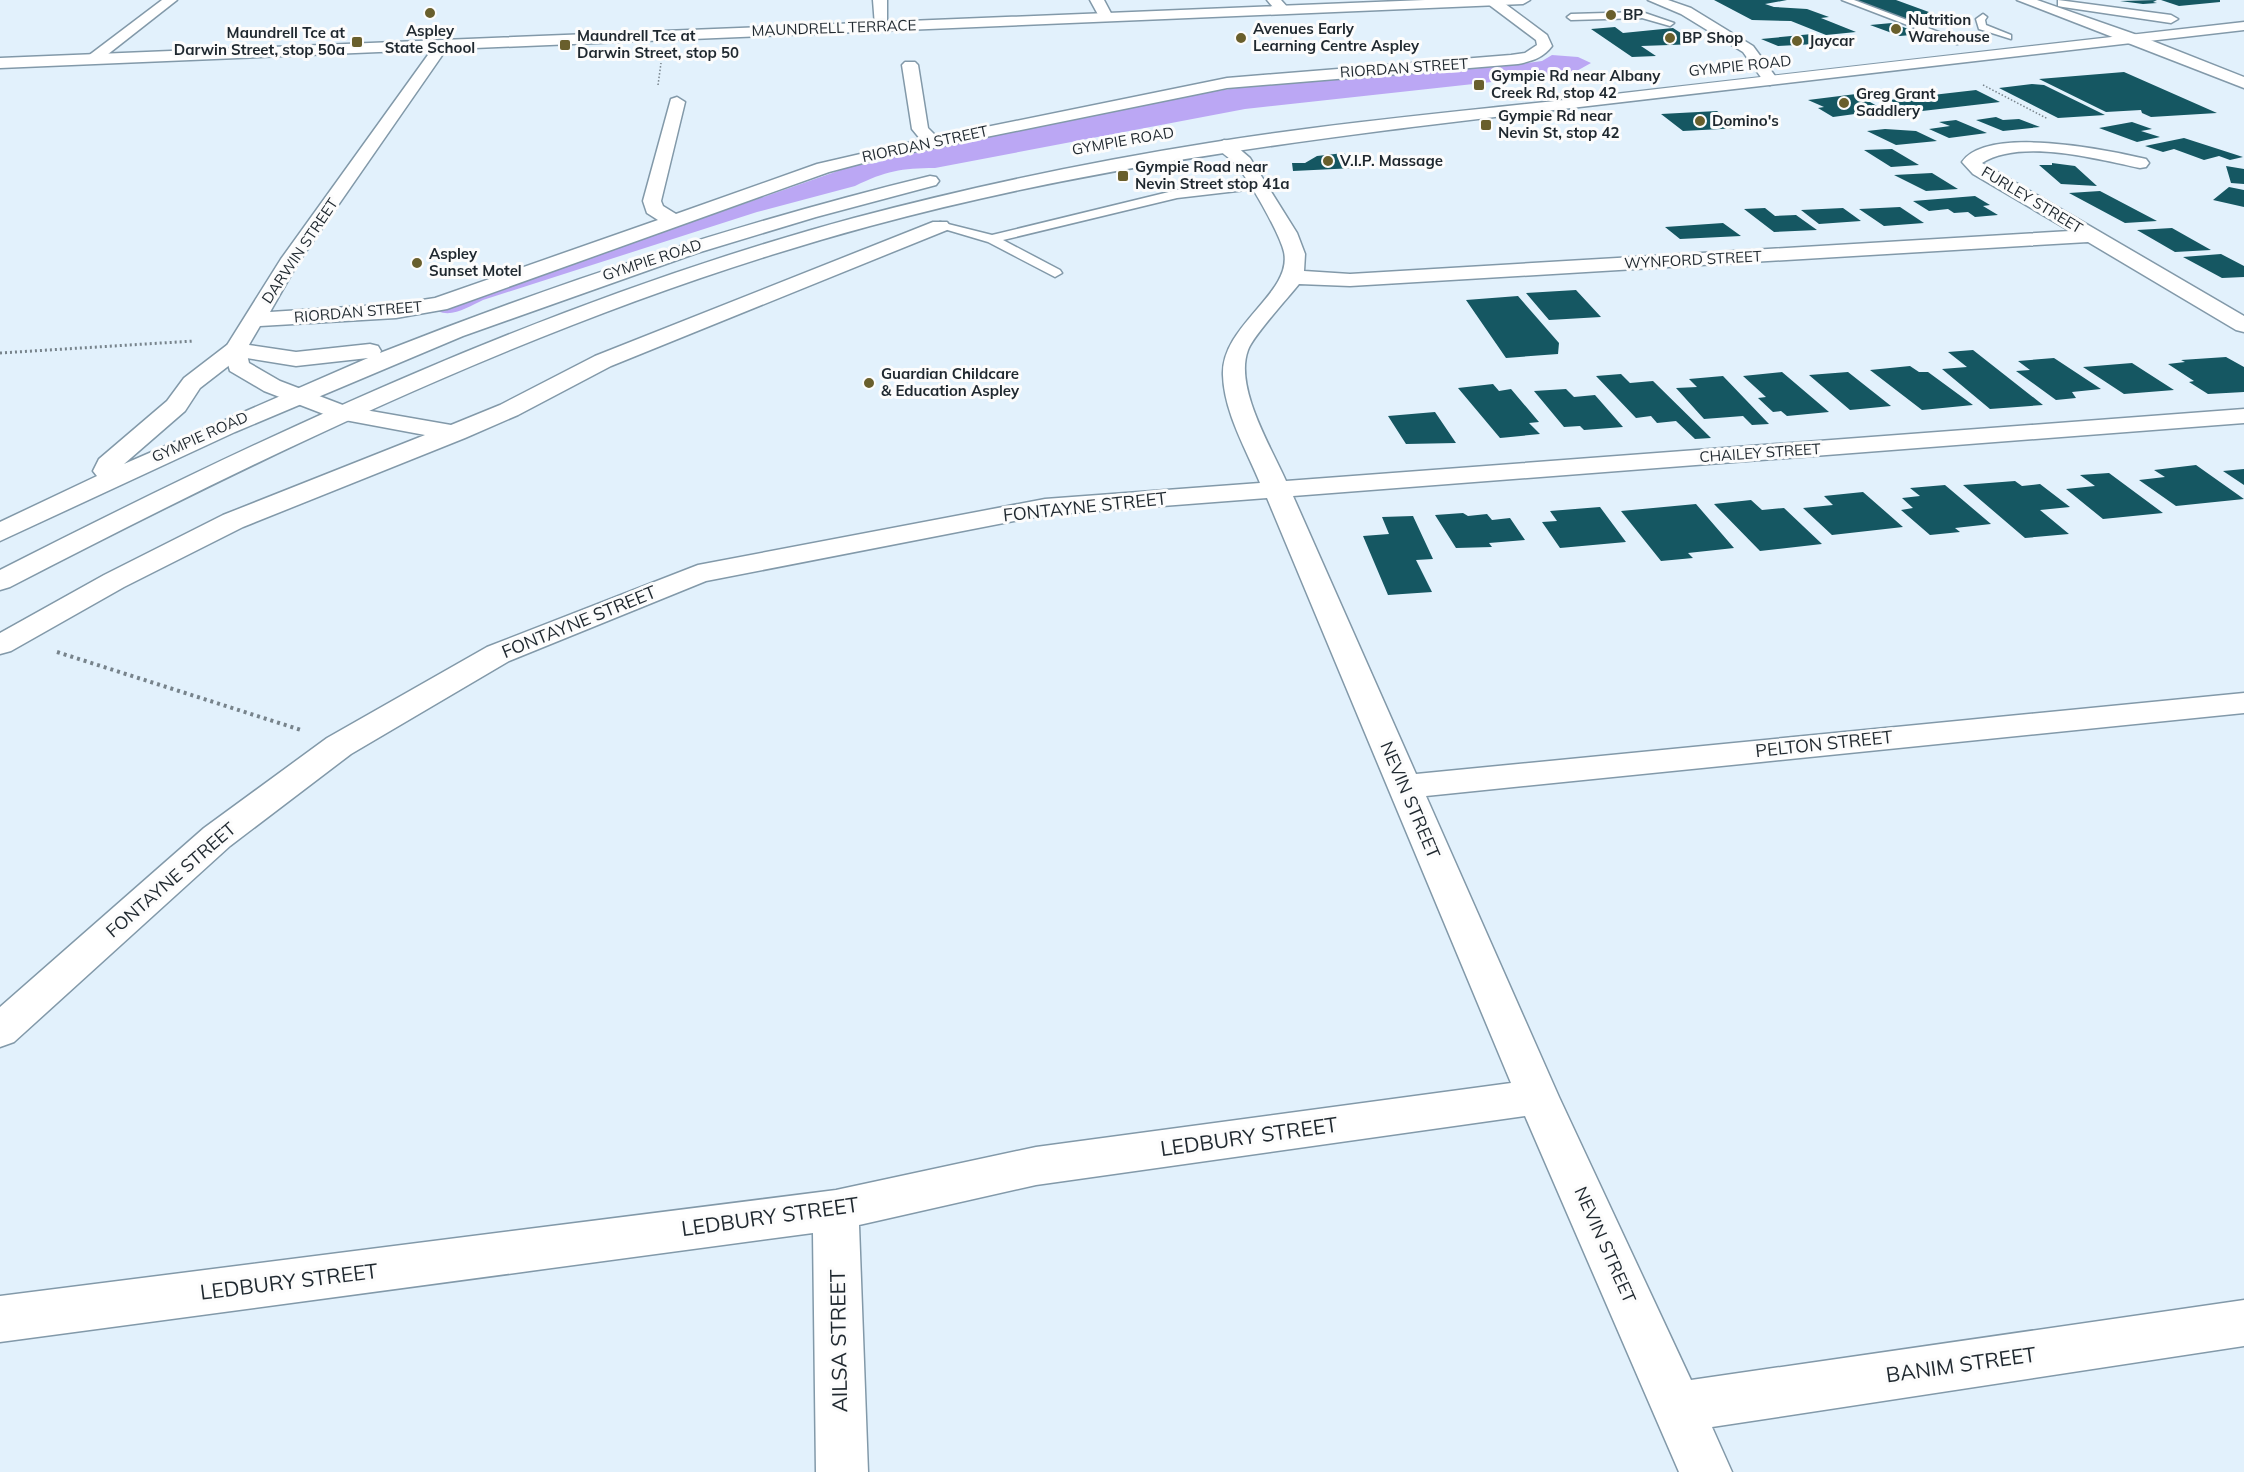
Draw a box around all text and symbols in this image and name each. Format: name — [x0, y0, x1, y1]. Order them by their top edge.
place label: BP — [1623, 5, 1643, 24]
marker: Aspley State School — [423, 6, 437, 20]
marker: BP — [1604, 8, 1618, 22]
place label: Nutrition Warehouse — [1908, 10, 1990, 46]
street label: MAUNDRELL TERRACE — [751, 15, 917, 40]
place label: Avenues Early Learning Centre Aspley — [1253, 19, 1420, 55]
place label: Aspley State School — [385, 21, 475, 57]
marker: Nutrition Warehouse — [1889, 22, 1903, 36]
place label: Maundrell Tce at Darwin Street, stop 50a — [174, 23, 345, 59]
place label: Maundrell Tce at Darwin Street, stop 50 — [577, 26, 739, 62]
place label: BP Shop — [1682, 28, 1743, 47]
marker: Avenues Early Learning Centre Aspley — [1234, 31, 1248, 45]
marker: BP Shop — [1663, 31, 1677, 45]
place label: Jaycar — [1809, 31, 1854, 50]
marker: Jaycar — [1790, 34, 1804, 48]
marker: Maundrell Tce at Darwin Street, stop 50a — [350, 35, 364, 49]
marker: Maundrell Tce at Darwin Street, stop 50 — [558, 38, 572, 52]
street label: GYMPIE ROAD — [1688, 51, 1792, 80]
street label: RIORDAN STREET — [1339, 54, 1469, 81]
place label: Gympie Rd near Albany Creek Rd, stop 42 — [1491, 66, 1661, 102]
marker: Gympie Rd near Albany Creek Rd, stop 42 — [1472, 78, 1486, 92]
place label: Greg Grant Saddlery — [1856, 84, 1936, 120]
marker: Greg Grant Saddlery — [1837, 96, 1851, 110]
place label: Gympie Rd near Nevin St, stop 42 — [1498, 106, 1619, 142]
place label: Domino's — [1712, 111, 1779, 130]
marker: Domino's — [1693, 114, 1707, 128]
marker: Gympie Rd near Nevin St, stop 42 — [1479, 118, 1493, 132]
street label: RIORDAN STREET — [860, 121, 990, 166]
street label: GYMPIE ROAD — [1070, 122, 1175, 159]
place label: V.I.P. Massage — [1339, 151, 1443, 170]
marker: V.I.P. Massage — [1321, 154, 1335, 168]
place label: Gympie Road near Nevin Street stop 41a — [1135, 157, 1290, 193]
street label: FURLEY STREET — [1978, 162, 2086, 237]
marker: Gympie Road near Nevin Street stop 41a — [1116, 169, 1130, 183]
street label: DARWIN STREET — [257, 194, 342, 307]
street label: GYMPIE ROAD — [600, 235, 704, 285]
place label: Aspley Sunset Motel — [429, 244, 522, 280]
street label: WYNFORD STREET — [1624, 246, 1762, 273]
marker: Aspley Sunset Motel — [410, 256, 424, 270]
street label: RIORDAN STREET — [293, 296, 423, 327]
place label: Guardian Childcare & Education Aspley — [881, 364, 1020, 400]
marker: Guardian Childcare & Education Aspley — [862, 376, 876, 390]
street label: GYMPIE ROAD — [149, 407, 251, 466]
street label: CHAILEY STREET — [1699, 439, 1821, 466]
street label: FONTAYNE STREET — [1002, 486, 1168, 527]
street label: FONTAYNE STREET — [498, 580, 660, 663]
street label: PELTON STREET — [1754, 725, 1894, 762]
street label: NEVIN STREET — [1375, 738, 1446, 862]
street label: FONTAYNE STREET — [101, 817, 240, 942]
street label: LEDBURY STREET — [1159, 1111, 1340, 1161]
street label: NEVIN STREET — [1569, 1183, 1642, 1307]
street label: LEDBURY STREET — [680, 1191, 861, 1241]
street label: LEDBURY STREET — [199, 1257, 380, 1305]
street label: AILSA STREET — [824, 1269, 852, 1413]
street label: BANIM STREET — [1884, 1341, 2038, 1387]

